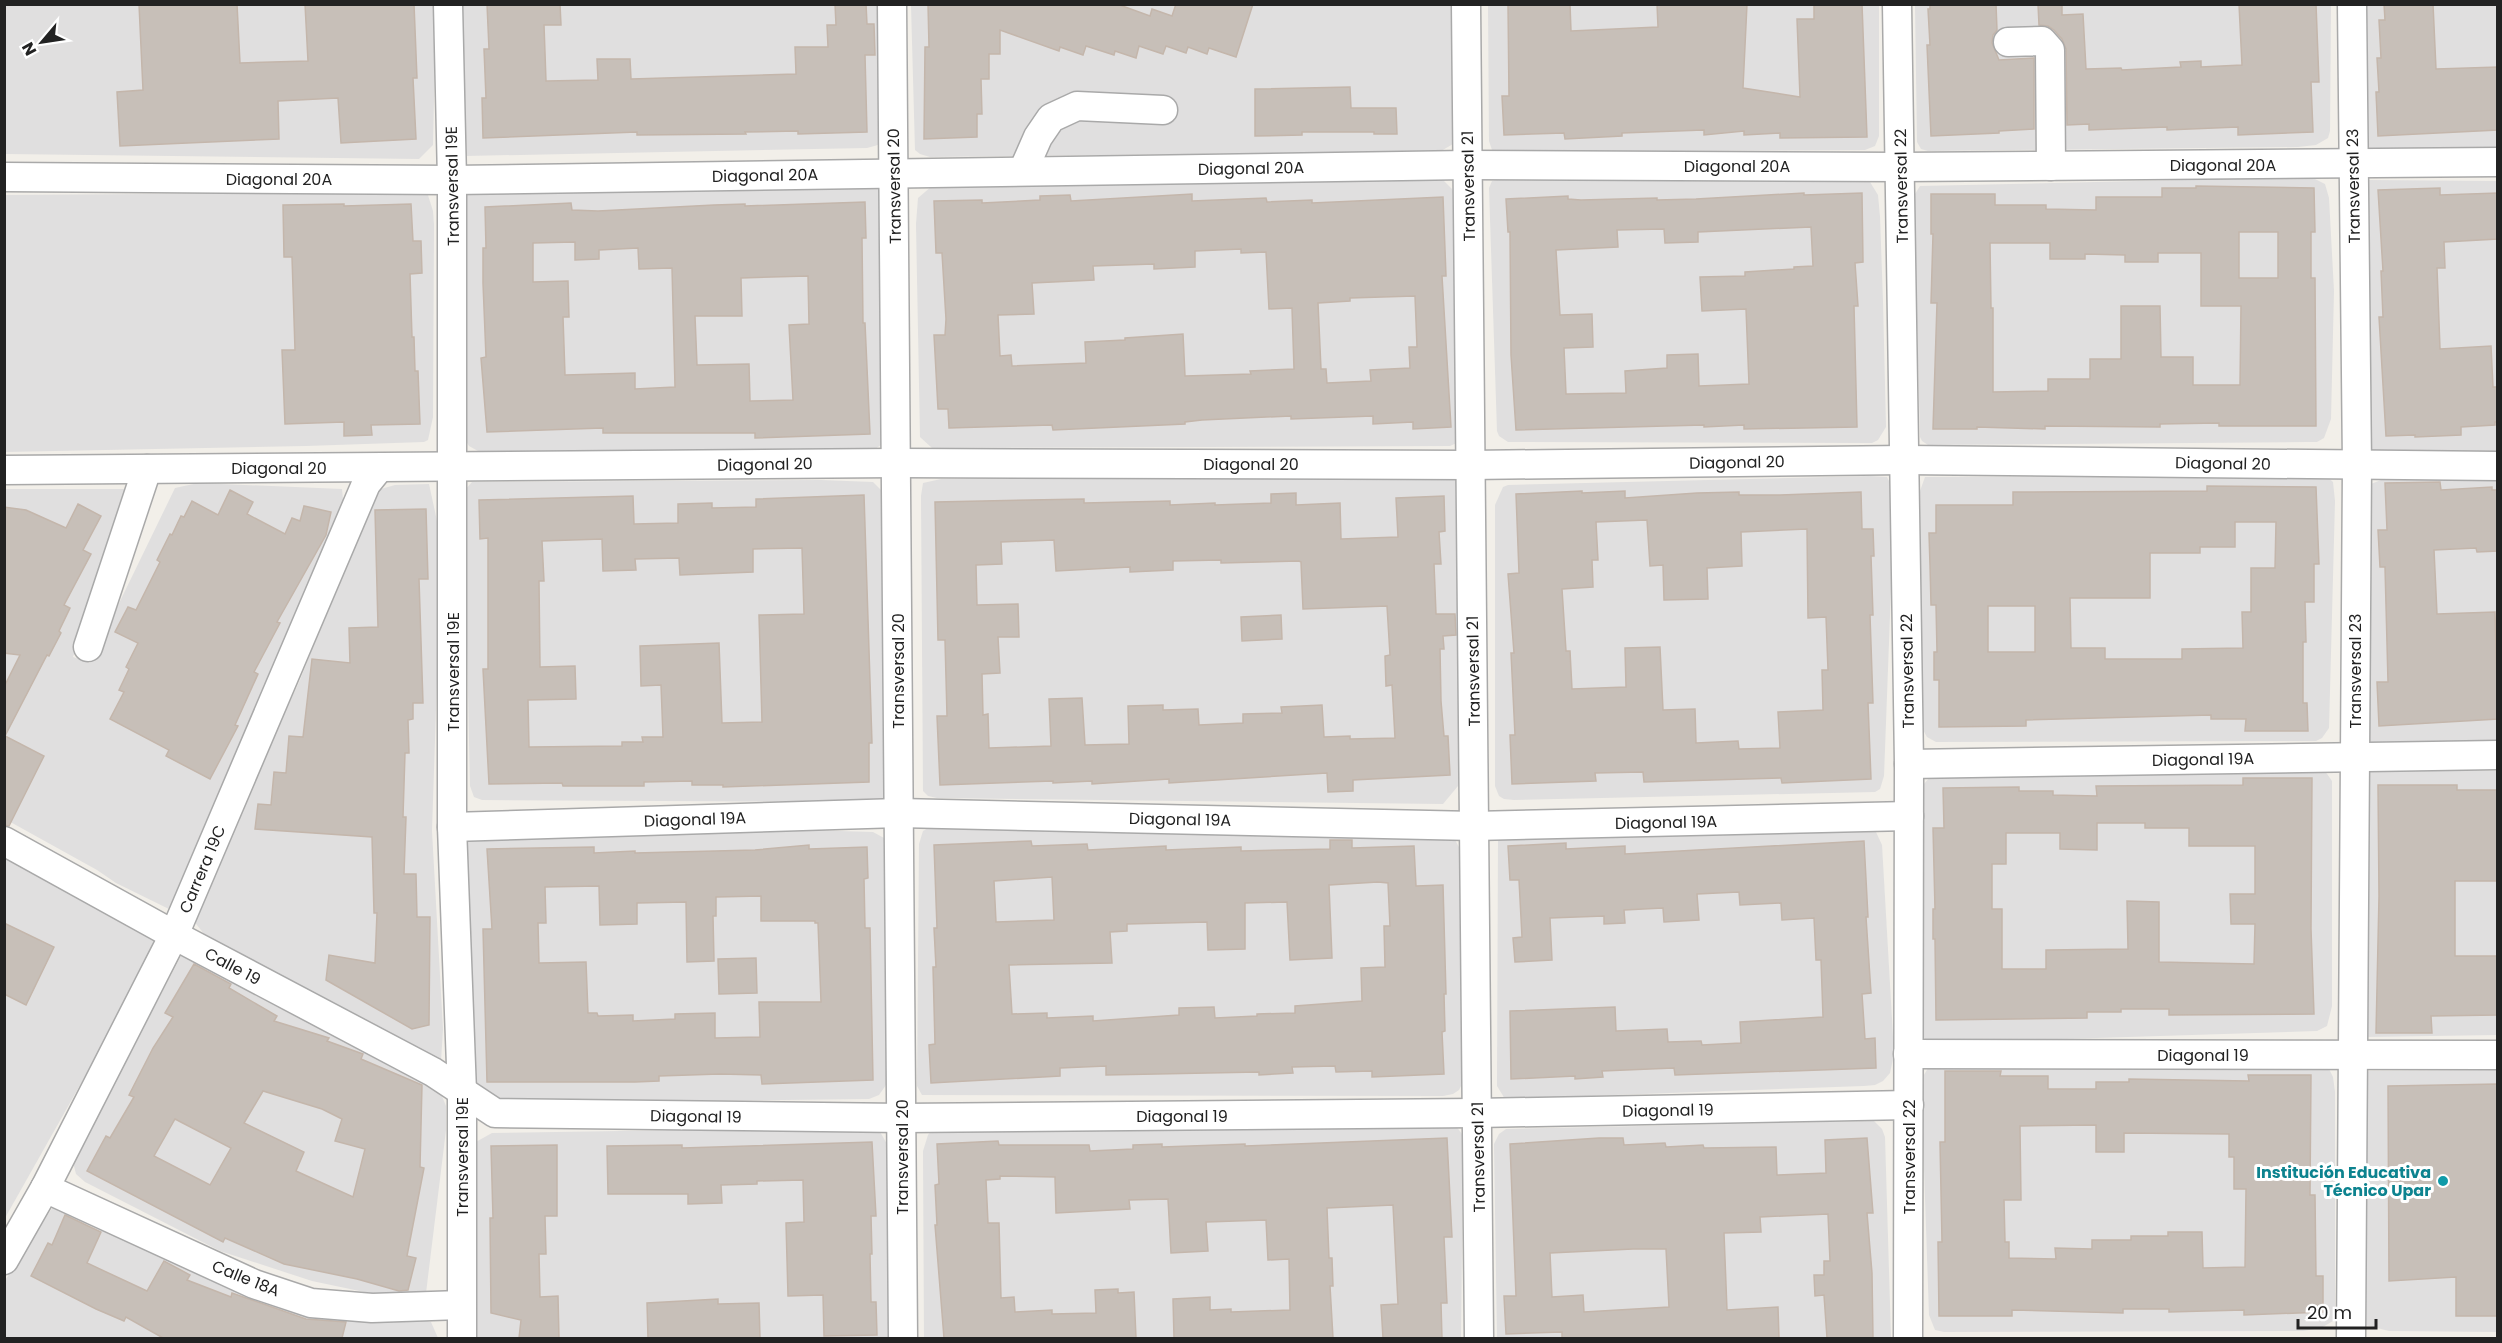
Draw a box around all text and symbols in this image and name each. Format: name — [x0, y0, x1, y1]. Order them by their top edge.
north arrow — [12, 12, 72, 72]
text: N — [16, 38, 42, 60]
street label: Transversal 19E — [440, 126, 465, 246]
street label: Transversal 20 — [882, 128, 907, 244]
street label: Transversal 22 — [1889, 128, 1914, 244]
street label: Transversal 23 — [2341, 128, 2366, 244]
street label: Transversal 21 — [1456, 131, 1481, 241]
street label: Diagonal 20A — [2170, 154, 2276, 177]
street label: Diagonal 20A — [1684, 155, 1790, 178]
street label: Diagonal 20A — [1198, 156, 1305, 181]
street label: Diagonal 20A — [712, 163, 819, 188]
street label: Diagonal 20A — [226, 168, 332, 191]
street label: Diagonal 20 — [1689, 450, 1785, 475]
street label: Diagonal 20 — [2175, 451, 2271, 476]
street label: Diagonal 20 — [717, 452, 813, 477]
street label: Diagonal 20 — [1203, 453, 1299, 476]
street label: Diagonal 20 — [231, 457, 327, 480]
street label: Transversal 19E — [442, 612, 465, 732]
street label: Transversal 20 — [887, 613, 910, 729]
street label: Transversal 22 — [1895, 613, 1920, 729]
street label: Transversal 23 — [2344, 614, 2367, 728]
street label: Transversal 21 — [1461, 616, 1486, 726]
street label: Diagonal 19A — [2152, 747, 2255, 772]
street label: Diagonal 19A — [643, 806, 747, 833]
street label: Diagonal 19A — [1129, 807, 1232, 832]
street label: Diagonal 19A — [1615, 810, 1718, 835]
street label: Carrera 19C — [174, 822, 231, 917]
street label: Calle 19 — [201, 942, 265, 991]
street label: Diagonal 19 — [2157, 1044, 2249, 1067]
street label: Transversal 19E — [451, 1097, 474, 1217]
street label: Diagonal 19 — [1622, 1098, 1714, 1123]
street label: Transversal 20 — [891, 1099, 914, 1215]
street label: Transversal 22 — [1898, 1100, 1921, 1214]
street label: Transversal 21 — [1466, 1102, 1491, 1212]
street label: Diagonal 19 — [650, 1104, 742, 1129]
street label: Diagonal 19 — [1136, 1105, 1228, 1128]
place label: Institución Educativa Técnico Upar — [2256, 1161, 2431, 1202]
marker: Institución Educativa Técnico Upar — [2436, 1174, 2450, 1188]
street label: Calle 18A — [208, 1254, 283, 1303]
scale bar — [2298, 1292, 2376, 1330]
text: 20 m — [2307, 1300, 2352, 1325]

